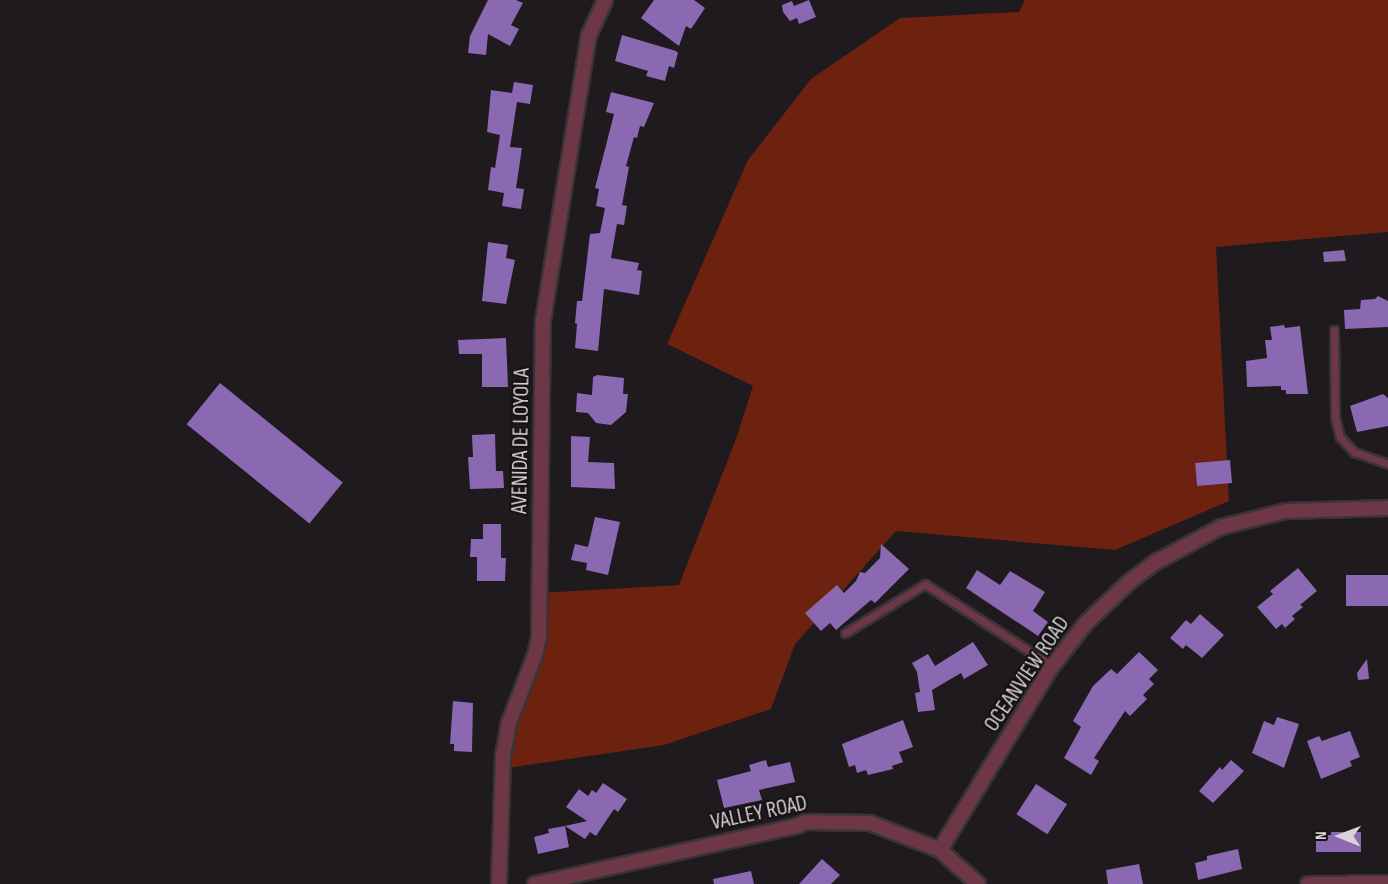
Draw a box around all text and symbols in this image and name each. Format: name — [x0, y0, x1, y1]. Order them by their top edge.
street label: AVENIDA DE LOYOLA — [507, 368, 535, 514]
street label: OCEANVIEW ROAD — [979, 611, 1075, 737]
street label: VALLEY ROAD — [708, 790, 810, 836]
north arrow — [1310, 806, 1370, 866]
text: N — [1312, 831, 1331, 840]

